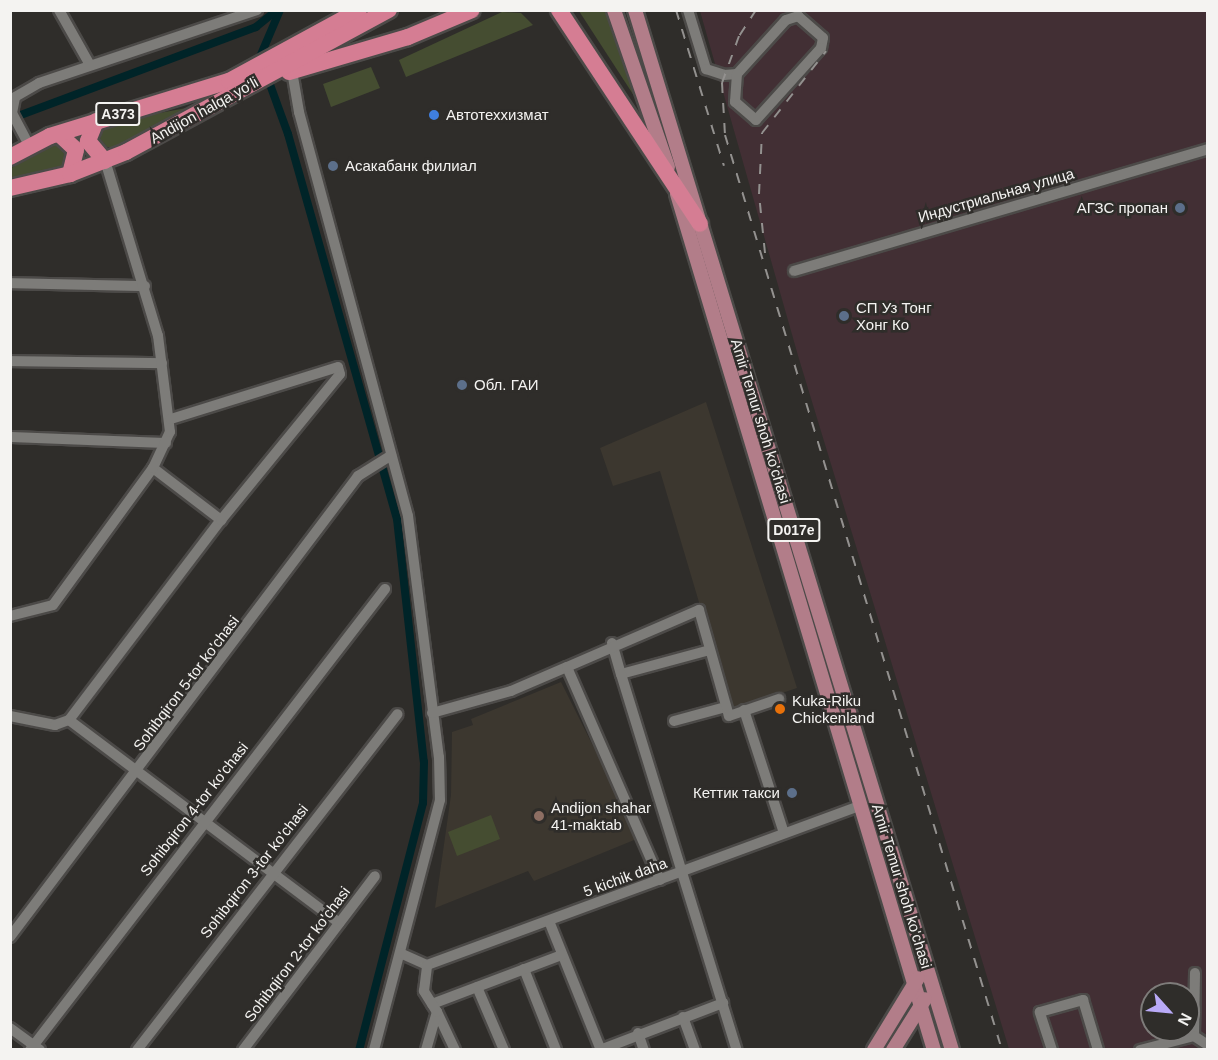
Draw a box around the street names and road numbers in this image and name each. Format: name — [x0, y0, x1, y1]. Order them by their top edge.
street label: Andijon halqa yo‘li — [147, 73, 261, 147]
road number: A373 — [94, 103, 142, 125]
street label: Индустриальная улица — [916, 164, 1076, 226]
street label: Amir Temur shoh ko'chasi — [727, 336, 795, 506]
road number: D017e — [767, 519, 821, 541]
street label: Sohibqiron 5-tor ko'chasi — [129, 612, 243, 754]
street label: Sohibqiron 4-tor ko'chasi — [136, 739, 252, 879]
street label: Sohibqiron 3-tor ko'chasi — [196, 801, 312, 941]
street label: Amir Temur shoh ko'chasi — [868, 801, 936, 971]
street label: 5 kichik daha — [581, 854, 669, 900]
street label: Sohibqiron 2-tor ko'chasi — [240, 883, 354, 1025]

